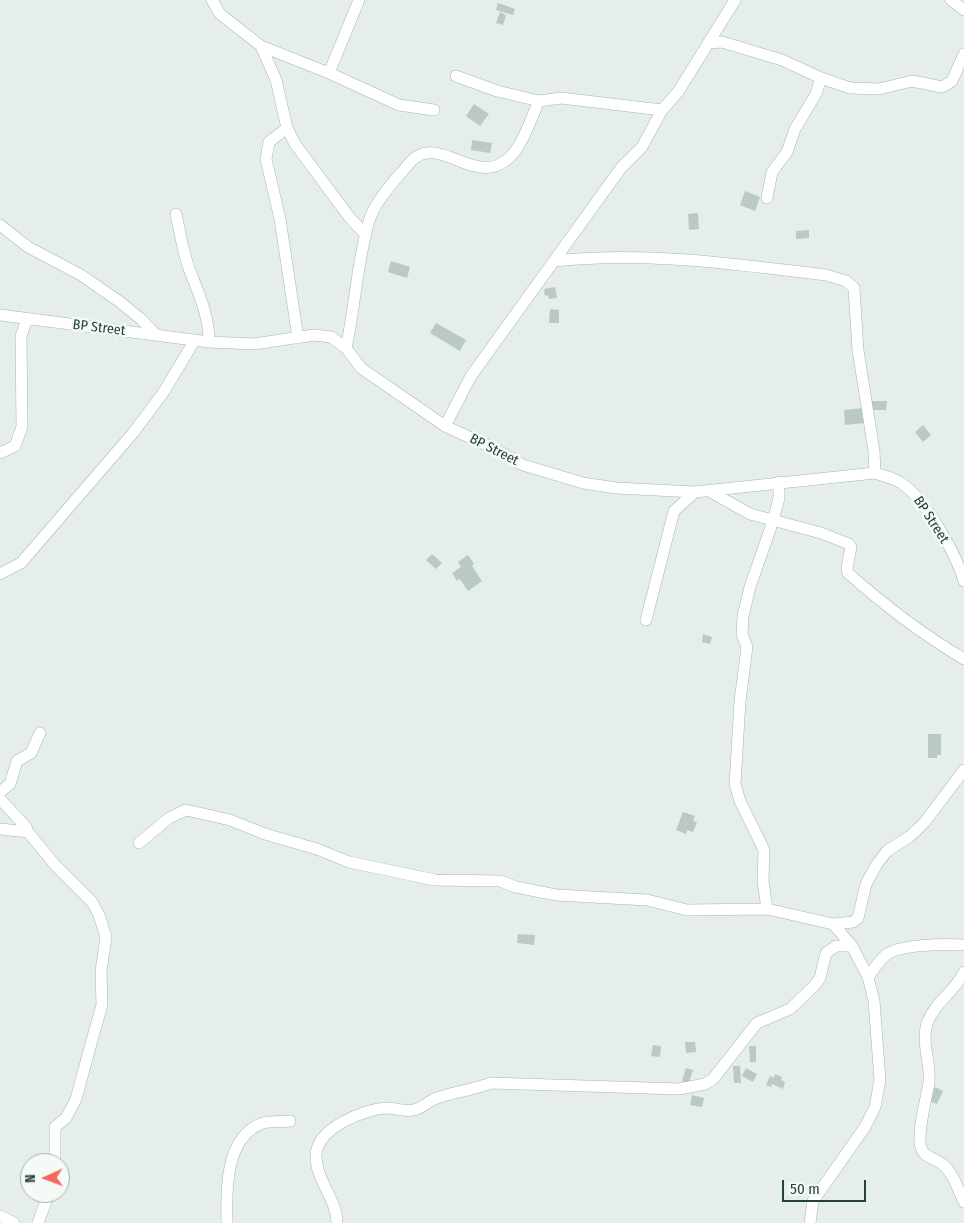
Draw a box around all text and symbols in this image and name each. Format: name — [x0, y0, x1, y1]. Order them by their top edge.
street label: BP Street — [72, 316, 126, 340]
street label: BP Street — [467, 431, 521, 469]
street label: BP Street — [910, 493, 952, 547]
north arrow — [20, 1153, 70, 1203]
scale bar — [784, 1170, 868, 1202]
text: N — [22, 1174, 39, 1183]
text: 50 m — [790, 1180, 820, 1198]

